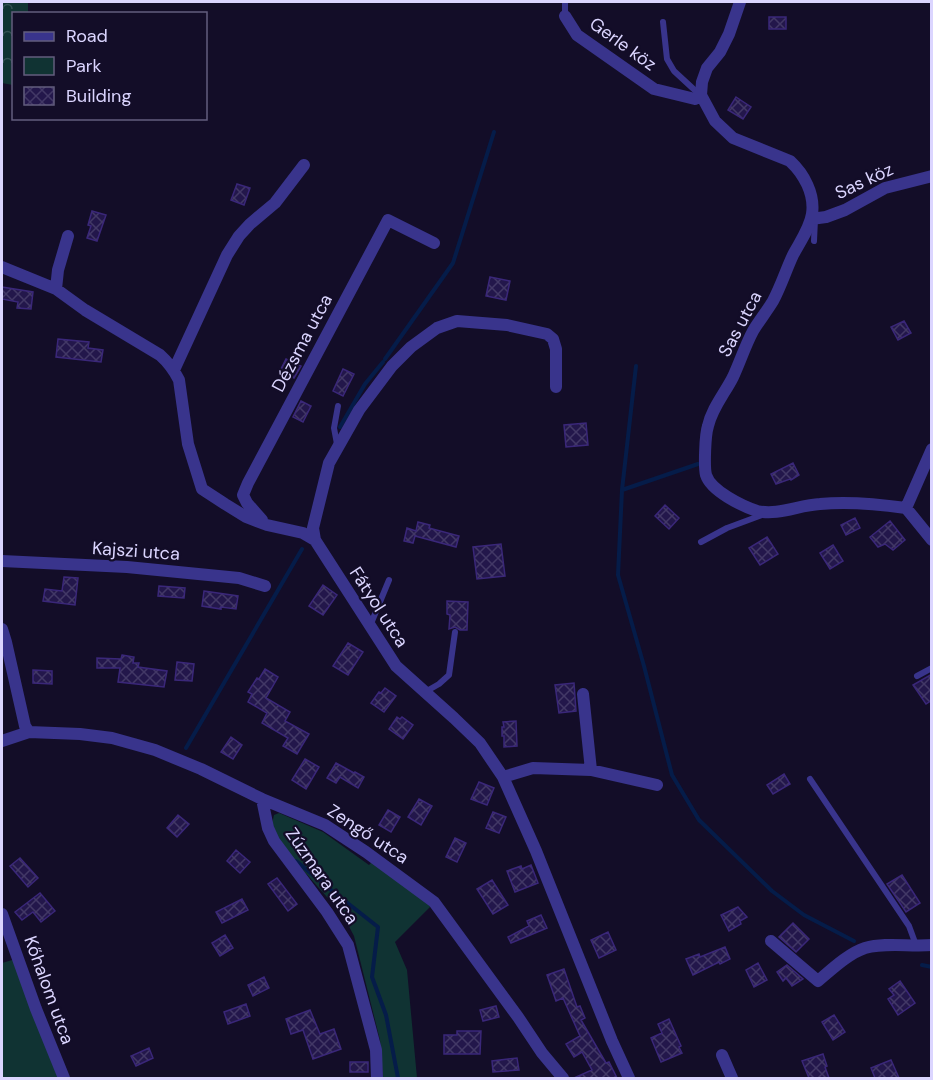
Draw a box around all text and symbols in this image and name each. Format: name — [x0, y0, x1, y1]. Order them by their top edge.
legend — [12, 12, 207, 120]
street label: Gerle köz — [585, 12, 661, 76]
text: Road — [66, 24, 108, 48]
text: Park — [66, 54, 102, 78]
text: Building — [66, 84, 131, 108]
street label: Sas köz — [831, 157, 897, 205]
street label: Sas utca — [713, 287, 767, 361]
street label: Dézsma utca — [266, 290, 338, 396]
street label: Kajszi utca — [91, 536, 181, 566]
street label: Fátyol utca — [344, 562, 414, 652]
street label: Zengő utca — [323, 799, 413, 869]
street label: Zúzmara utca — [280, 823, 364, 929]
street label: Kőhalom utca — [18, 933, 80, 1047]

